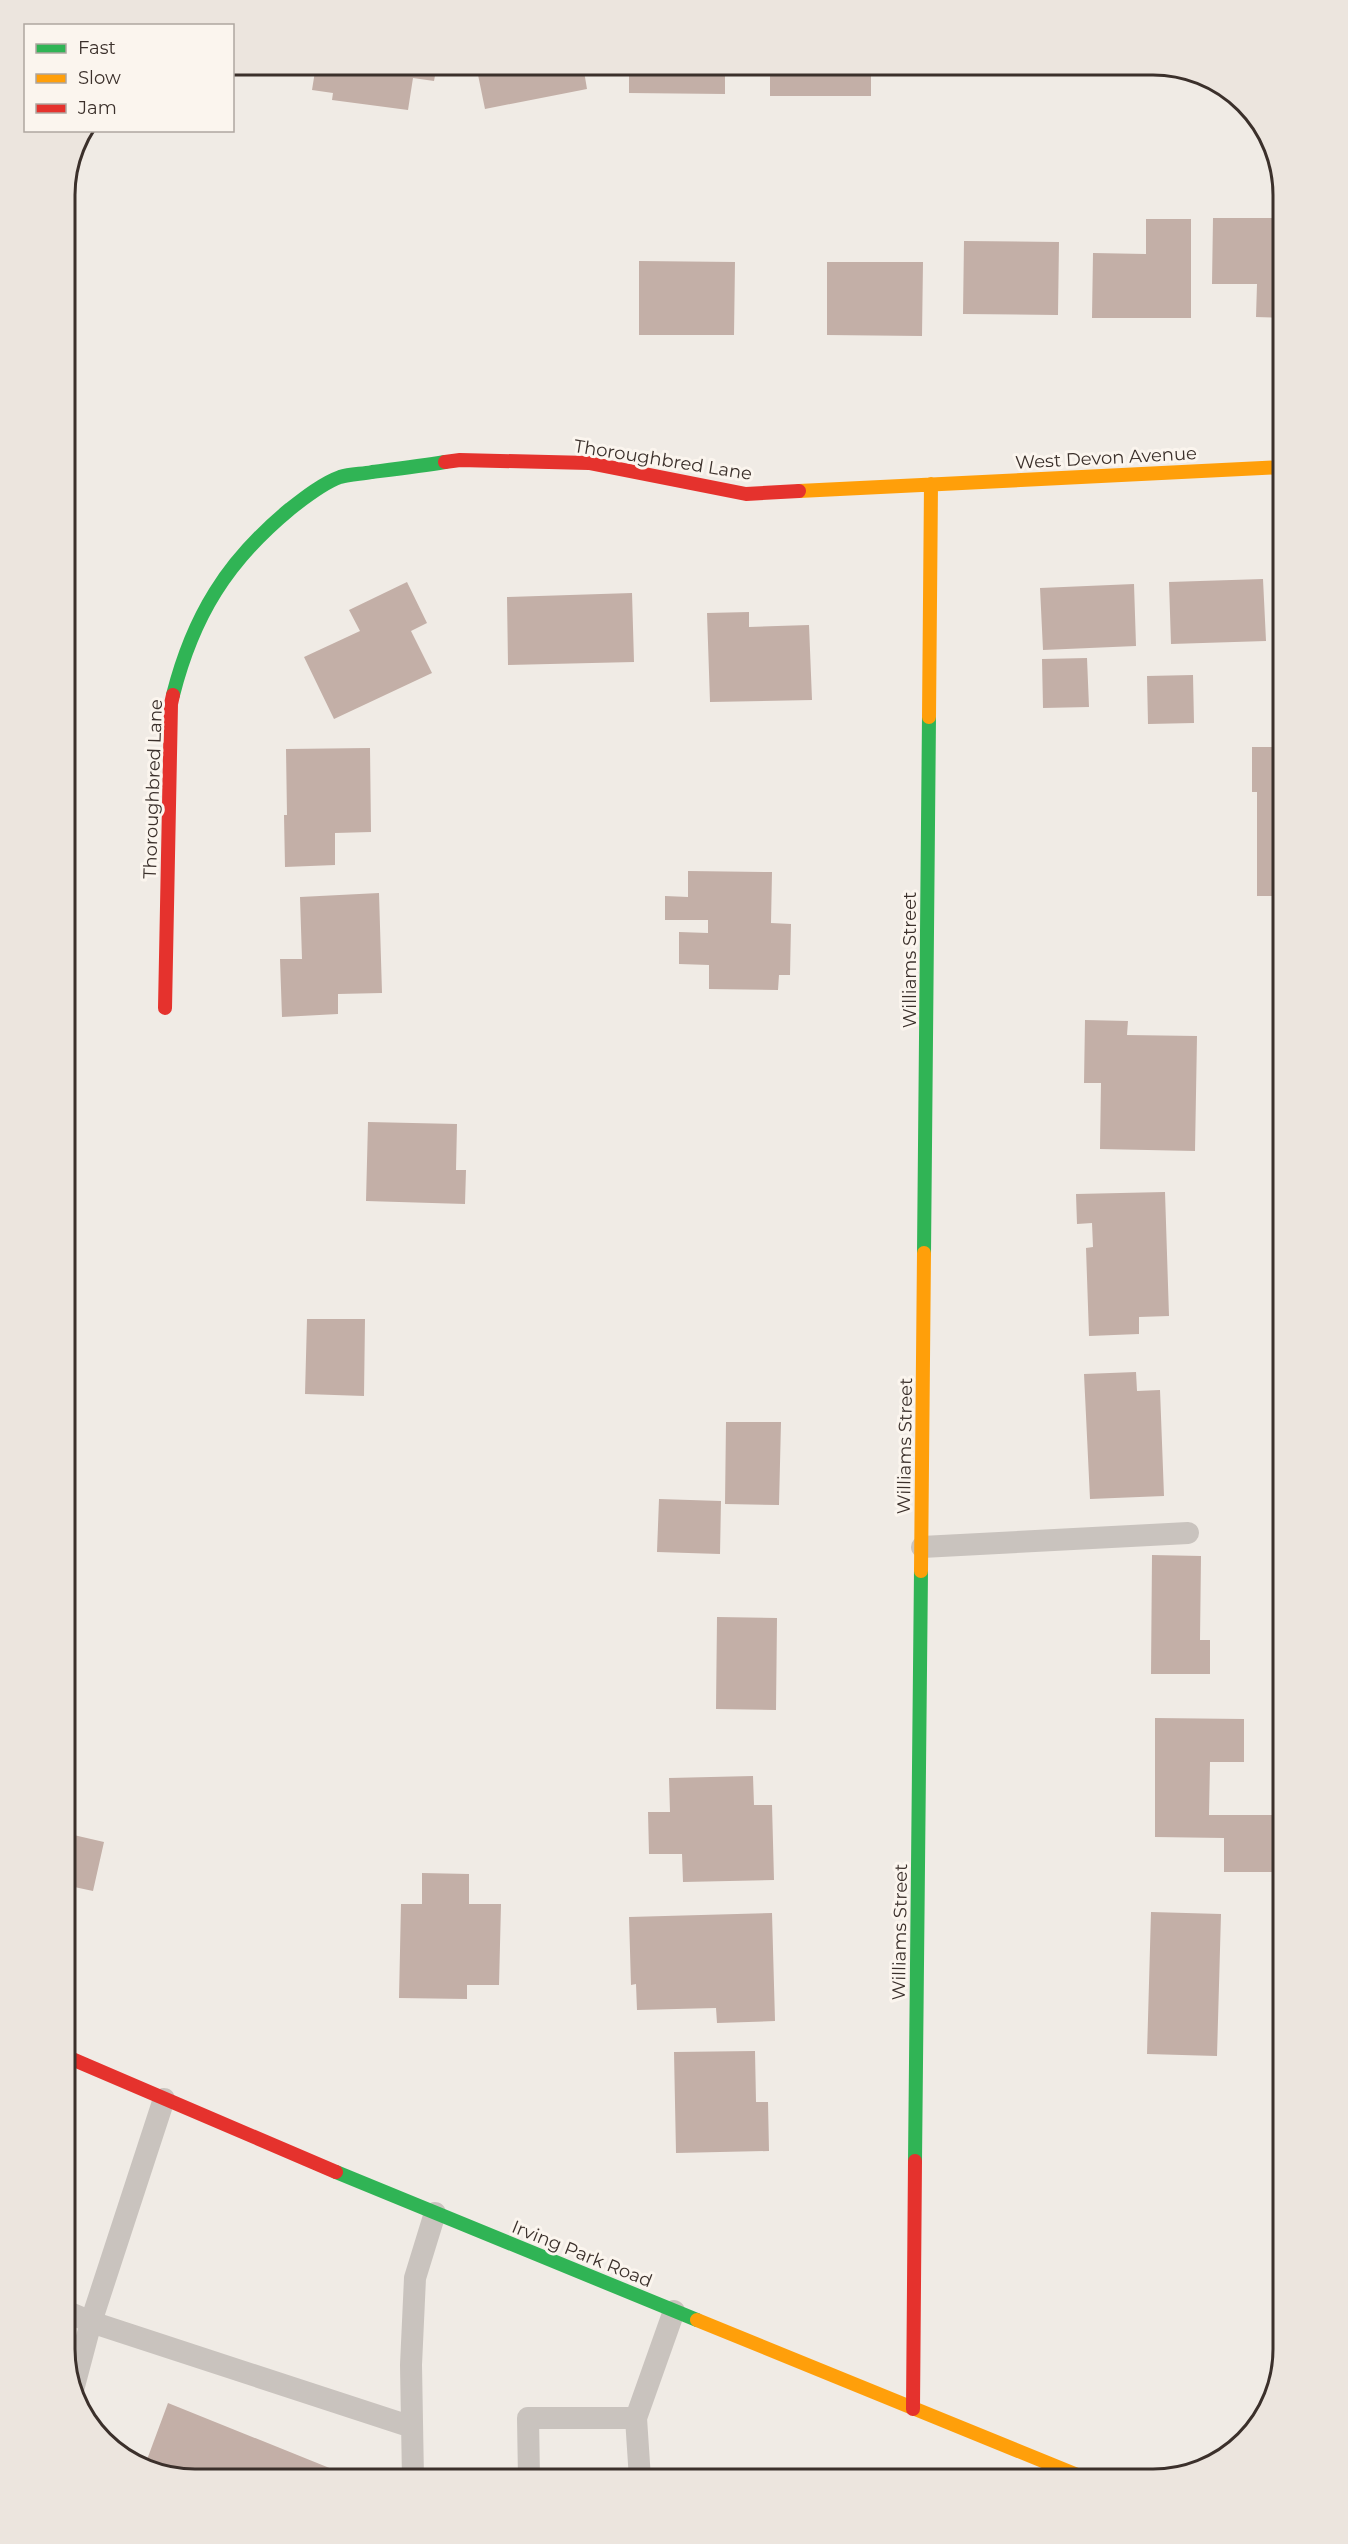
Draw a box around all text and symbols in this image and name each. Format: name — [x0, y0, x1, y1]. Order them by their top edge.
legend — [24, 24, 234, 132]
text: Fast — [78, 37, 116, 59]
text: Slow — [78, 67, 121, 89]
text: Jam — [77, 97, 117, 119]
street label: Thoroughbred Lane — [572, 435, 754, 485]
street label: West Devon Avenue — [1015, 442, 1197, 474]
street label: Thoroughbred Lane — [139, 699, 167, 879]
street label: Williams Street — [899, 892, 921, 1028]
street label: Williams Street — [893, 1377, 917, 1515]
street label: Williams Street — [888, 1863, 912, 2001]
street label: Irving Park Road — [509, 2216, 655, 2292]

